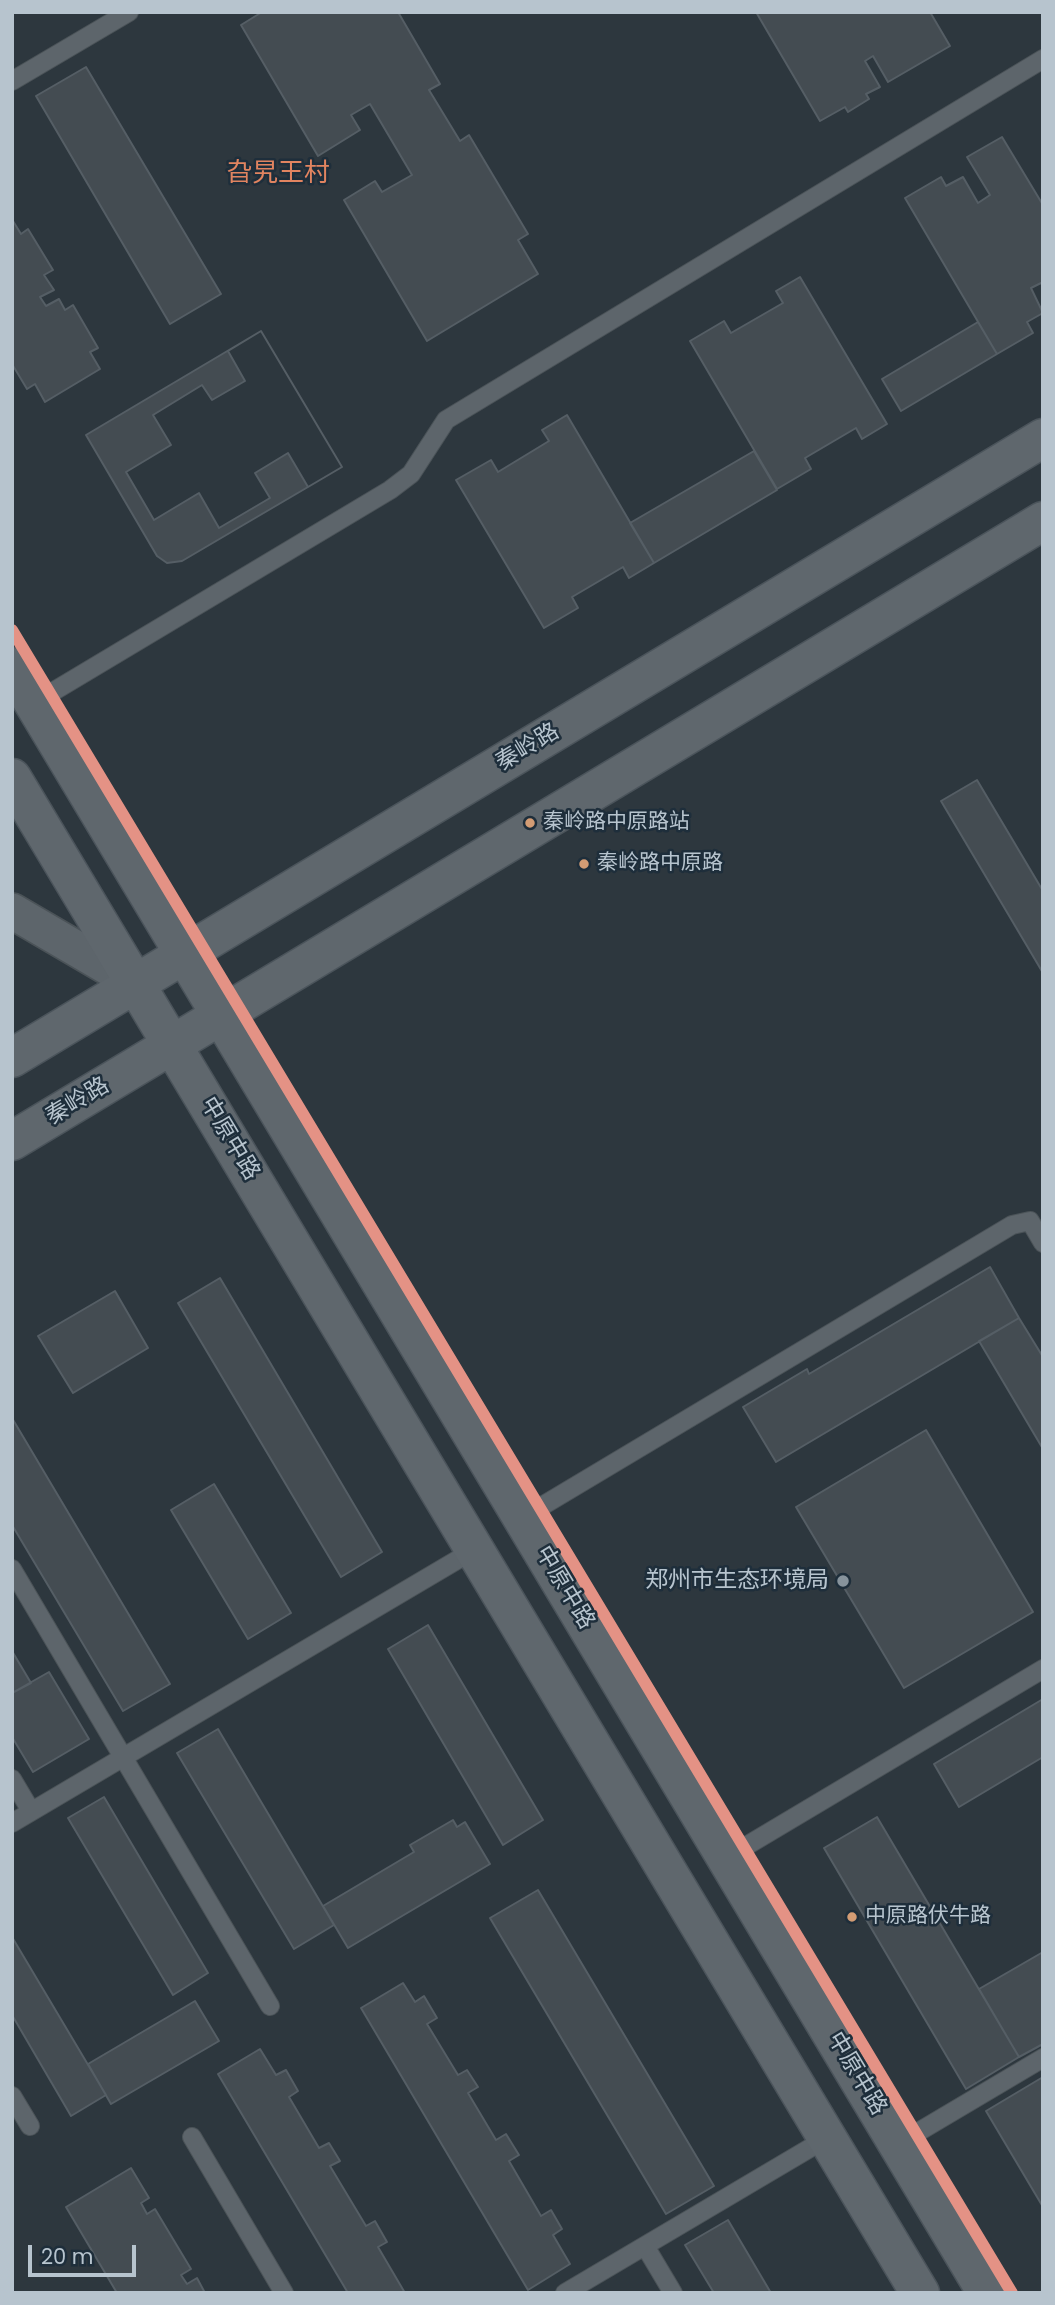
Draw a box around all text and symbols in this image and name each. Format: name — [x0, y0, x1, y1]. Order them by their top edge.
district label: 旮旯王村 — [226, 158, 330, 190]
street label: 秦岭路 — [491, 718, 565, 778]
place label: 秦岭路中原路站 — [543, 810, 690, 836]
marker: 秦岭路中原路站 — [523, 816, 537, 830]
place label: 秦岭路中原路 — [597, 851, 723, 877]
marker: 秦岭路中原路 — [577, 857, 591, 871]
street label: 秦岭路 — [41, 1072, 115, 1132]
street label: 中原中路 — [193, 1092, 265, 1186]
street label: 中原中路 — [528, 1541, 600, 1635]
place label: 郑州市生态环境局 — [645, 1567, 829, 1595]
marker: 郑州市生态环境局 — [835, 1573, 851, 1589]
place label: 中原路伏牛路 — [865, 1904, 991, 1930]
marker: 中原路伏牛路 — [845, 1910, 859, 1924]
street label: 中原中路 — [820, 2027, 892, 2121]
scale bar — [32, 2232, 140, 2276]
text: 20 m — [41, 2242, 94, 2271]

